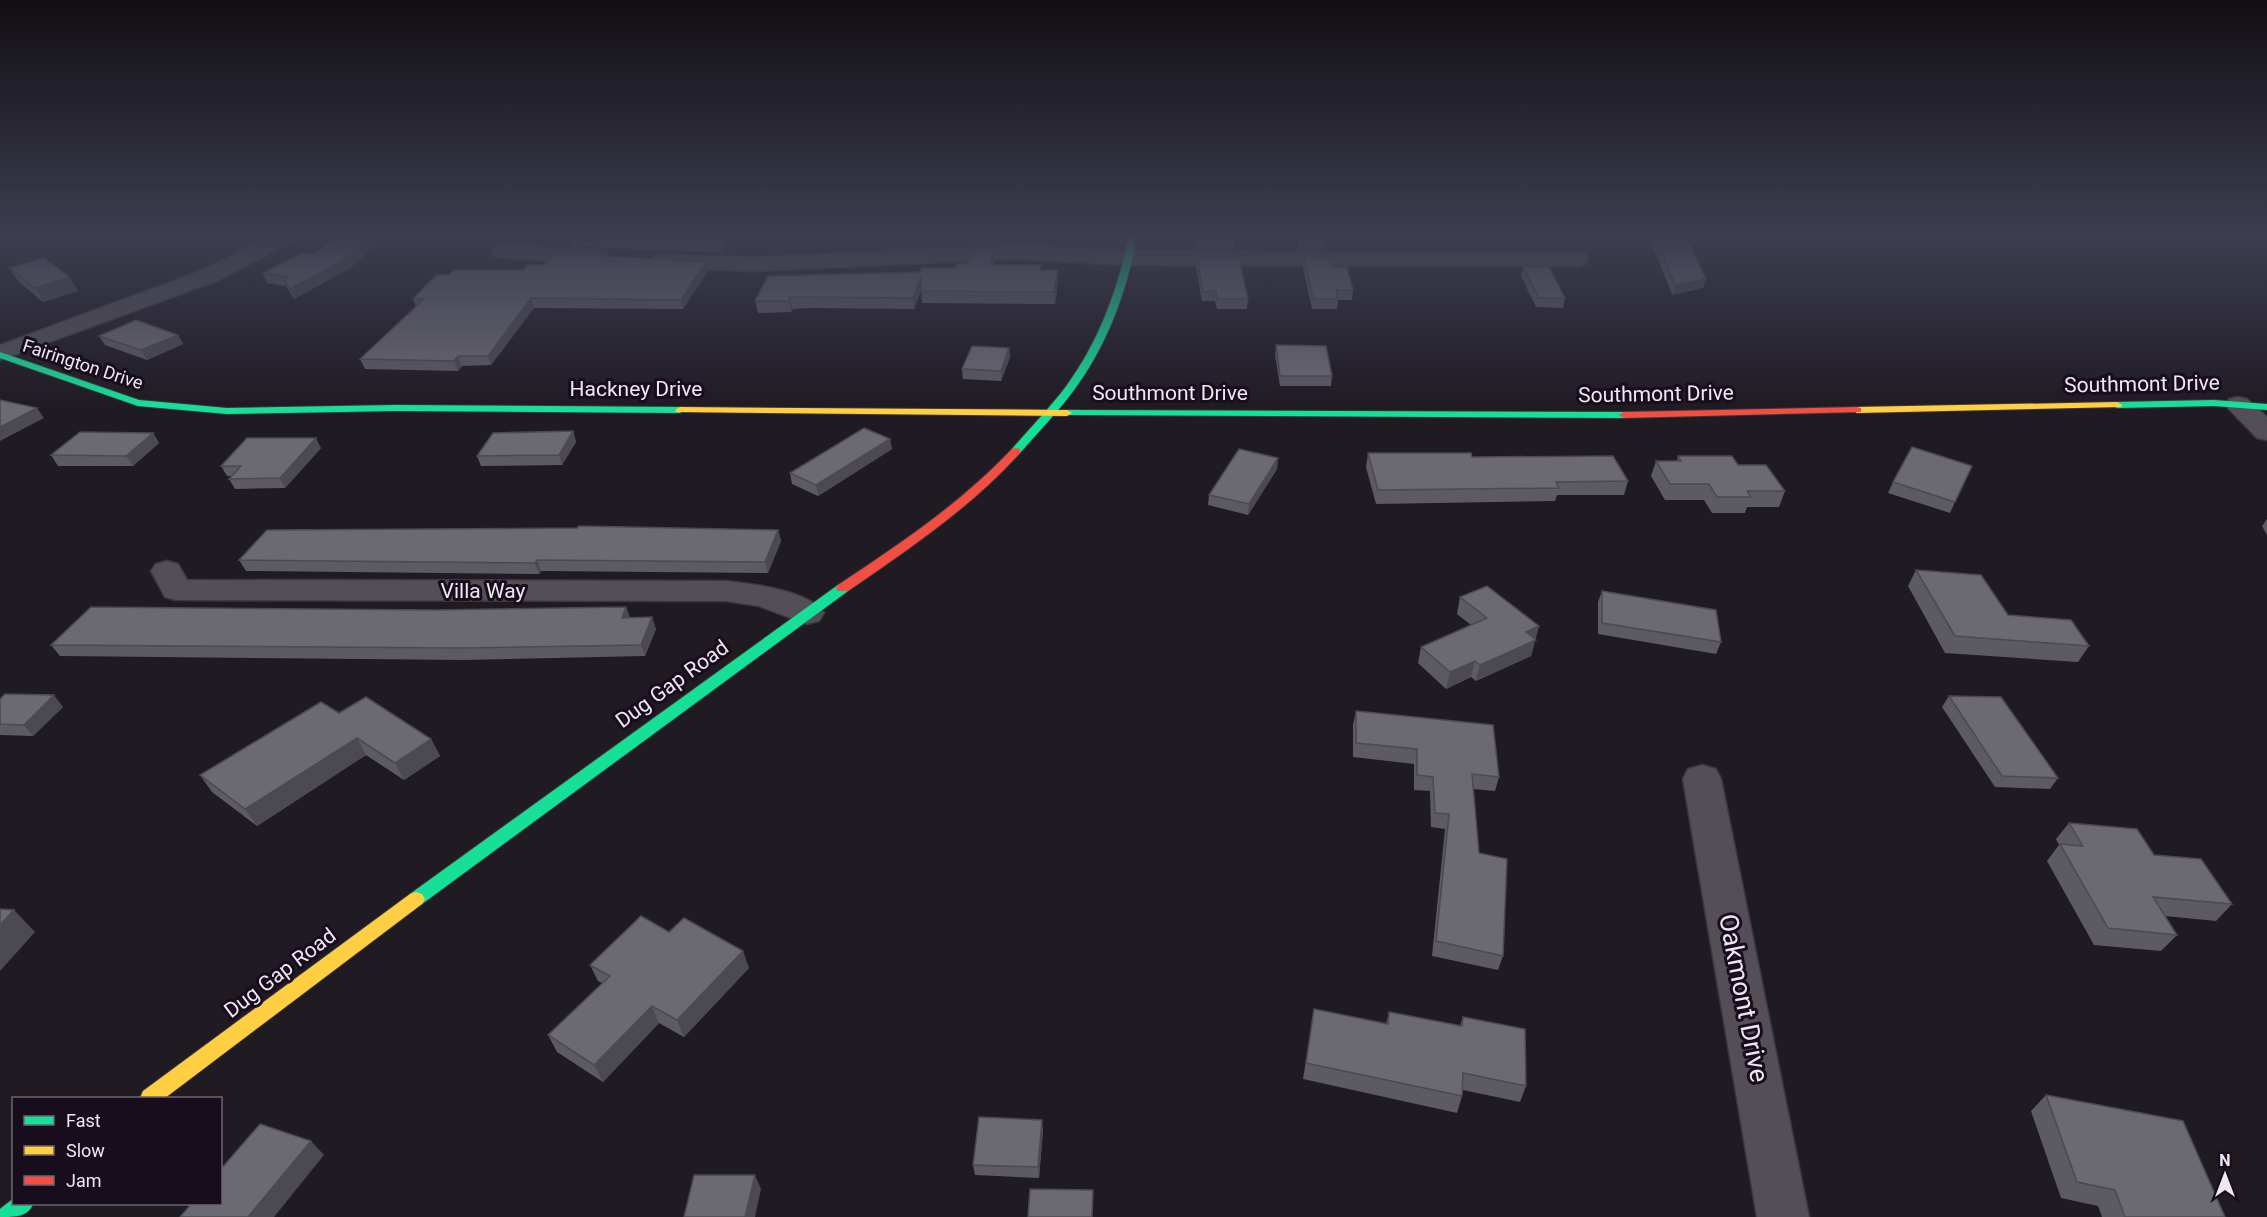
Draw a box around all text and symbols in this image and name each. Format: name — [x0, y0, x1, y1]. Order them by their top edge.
street label: Fairington Drive — [20, 335, 146, 393]
street label: Southmont Drive — [2064, 371, 2220, 397]
street label: Hackney Drive — [570, 377, 702, 401]
street label: Southmont Drive — [1092, 381, 1248, 405]
street label: Southmont Drive — [1578, 381, 1734, 407]
street label: Villa Way — [441, 579, 525, 603]
street label: Dug Gap Road — [611, 635, 733, 733]
street label: Oakmont Drive — [1713, 911, 1775, 1085]
street label: Dug Gap Road — [220, 923, 340, 1023]
legend — [12, 1097, 222, 1205]
text: Fast — [66, 1110, 101, 1131]
text: Slow — [66, 1140, 105, 1161]
north arrow — [2195, 1145, 2255, 1205]
text: N — [2219, 1151, 2231, 1170]
text: Jam — [66, 1170, 102, 1191]

